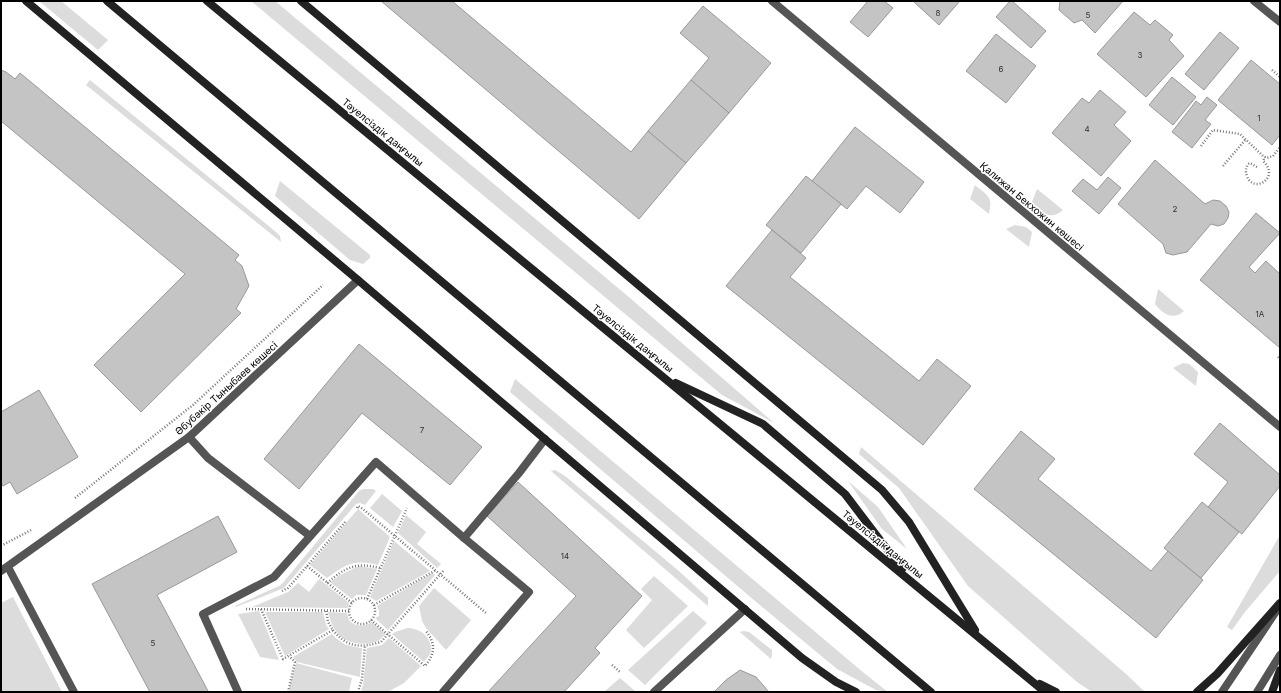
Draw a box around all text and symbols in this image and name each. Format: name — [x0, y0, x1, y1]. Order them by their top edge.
house number: 8 — [936, 8, 941, 18]
house number: 5 — [1086, 10, 1091, 20]
house number: 3 — [1138, 50, 1143, 60]
house number: 6 — [999, 64, 1004, 74]
street label: Тәуелсіздік даңғылы — [340, 96, 426, 168]
house number: 1 — [1257, 113, 1261, 123]
house number: 4 — [1084, 124, 1090, 134]
street label: Қалижан Бекхожин көшесі — [978, 159, 1086, 253]
house number: 2 — [1173, 204, 1178, 214]
street label: Тәуелсіздік даңғылы — [590, 302, 676, 374]
house number: 1А — [1256, 309, 1265, 319]
street label: Әбубәкір Тыныбаев көшесі — [172, 339, 280, 437]
house number: 7 — [420, 425, 425, 435]
street label: Тәуелсіздік даңғылы — [840, 508, 926, 580]
house number: 14 — [561, 551, 569, 561]
house number: 5 — [151, 638, 156, 648]

